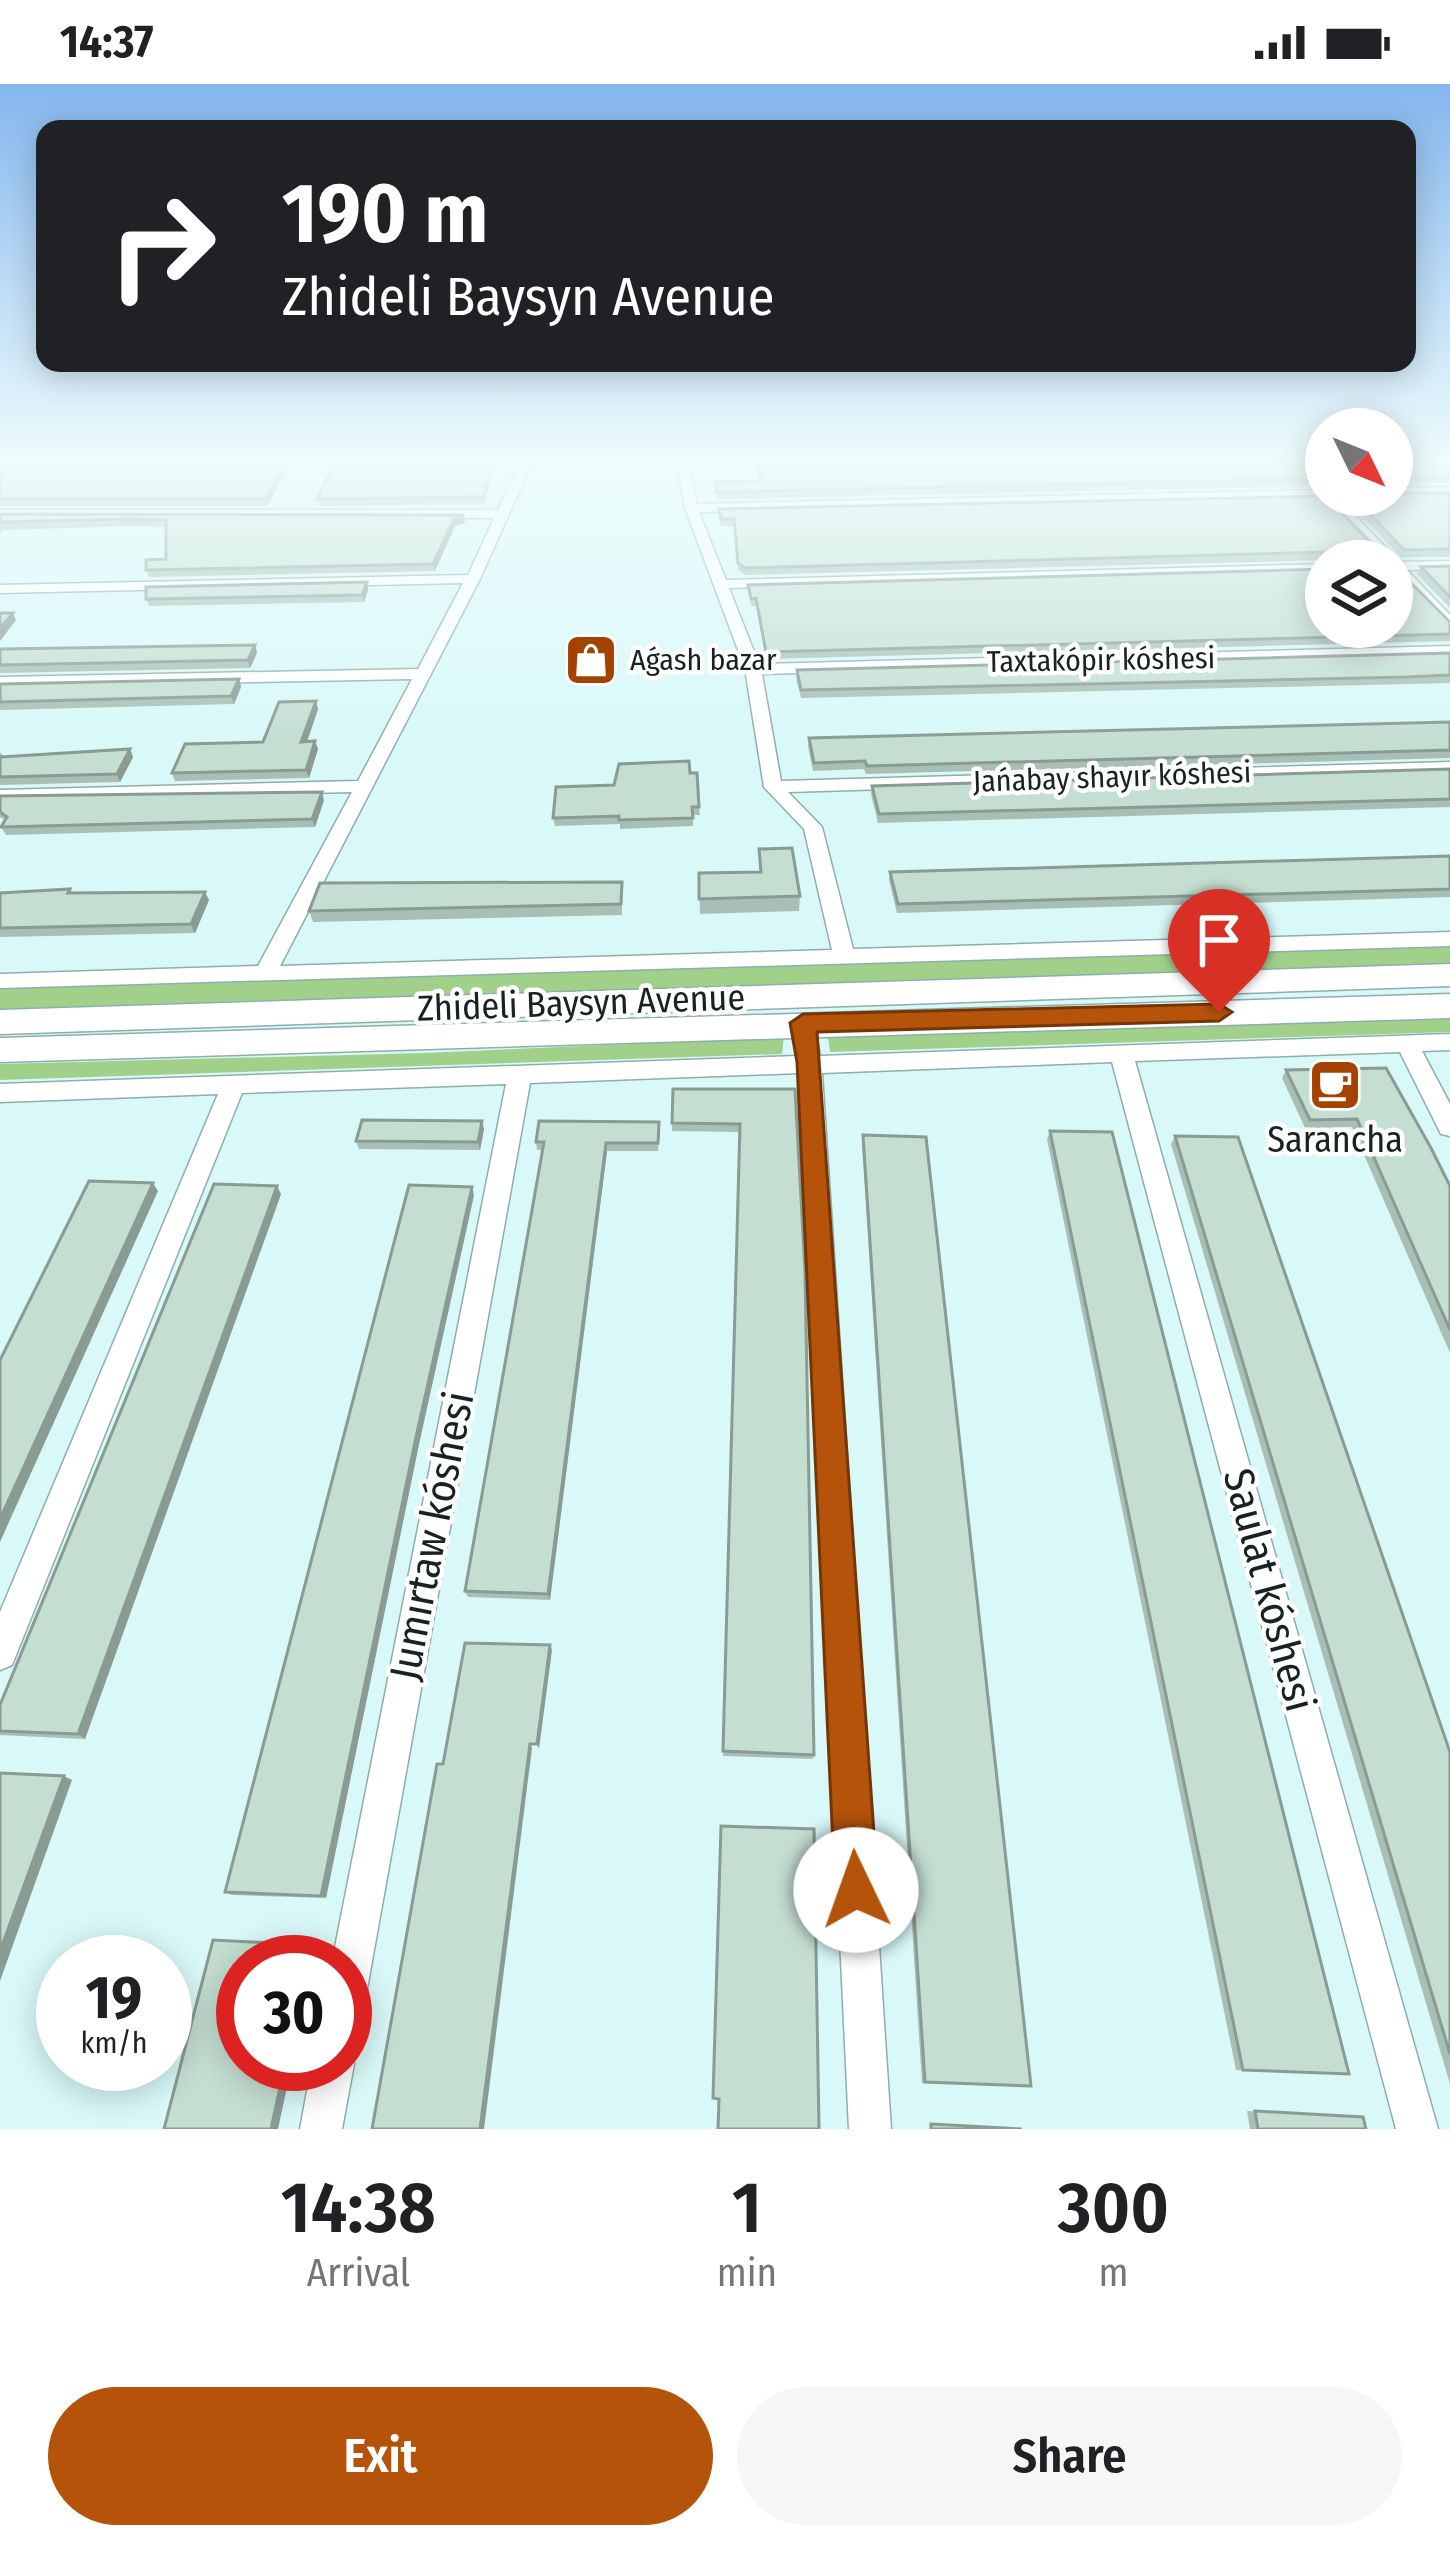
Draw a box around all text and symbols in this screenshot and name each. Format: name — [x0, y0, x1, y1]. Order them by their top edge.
text: 14:37 — [60, 15, 153, 69]
text: 190 m — [282, 163, 488, 264]
icon: right — [84, 168, 240, 324]
text: Zhideli Baysyn Avenue — [282, 265, 774, 329]
north arrow — [1305, 408, 1413, 516]
map controls — [1305, 408, 1413, 648]
button: layers — [1305, 540, 1413, 648]
shop icon: Aǵash bazar — [563, 632, 619, 688]
street label: Taxtakópir kóshesi — [987, 640, 1215, 680]
place label: Aǵash bazar — [630, 642, 777, 678]
street label: Jańabay shayır kóshesi — [972, 754, 1252, 800]
pin — [1168, 889, 1270, 1012]
icon: arrive — [1186, 907, 1252, 973]
street label: Zhideli Baysyn Avenue — [416, 975, 746, 1031]
cafe icon: Sarancha — [1307, 1057, 1363, 1113]
place label: Sarancha — [1267, 1118, 1403, 1162]
street label: Jumırtaw kóshesi — [380, 1388, 484, 1684]
street label: Saulat kóshesi — [1213, 1463, 1325, 1717]
position arrow — [793, 1827, 919, 1953]
speed limit sign: 30 — [216, 1935, 372, 2091]
text: 19 — [86, 1962, 142, 2034]
text: km/h — [81, 2025, 147, 2061]
text: 14:38 — [281, 2165, 436, 2251]
text: 1 — [732, 2165, 762, 2251]
text: 300 — [1058, 2165, 1169, 2251]
text: Arrival — [307, 2250, 410, 2296]
text: min — [717, 2250, 777, 2296]
text: m — [1099, 2250, 1129, 2296]
button: Exit — [48, 2387, 713, 2525]
button: Share — [737, 2387, 1402, 2525]

